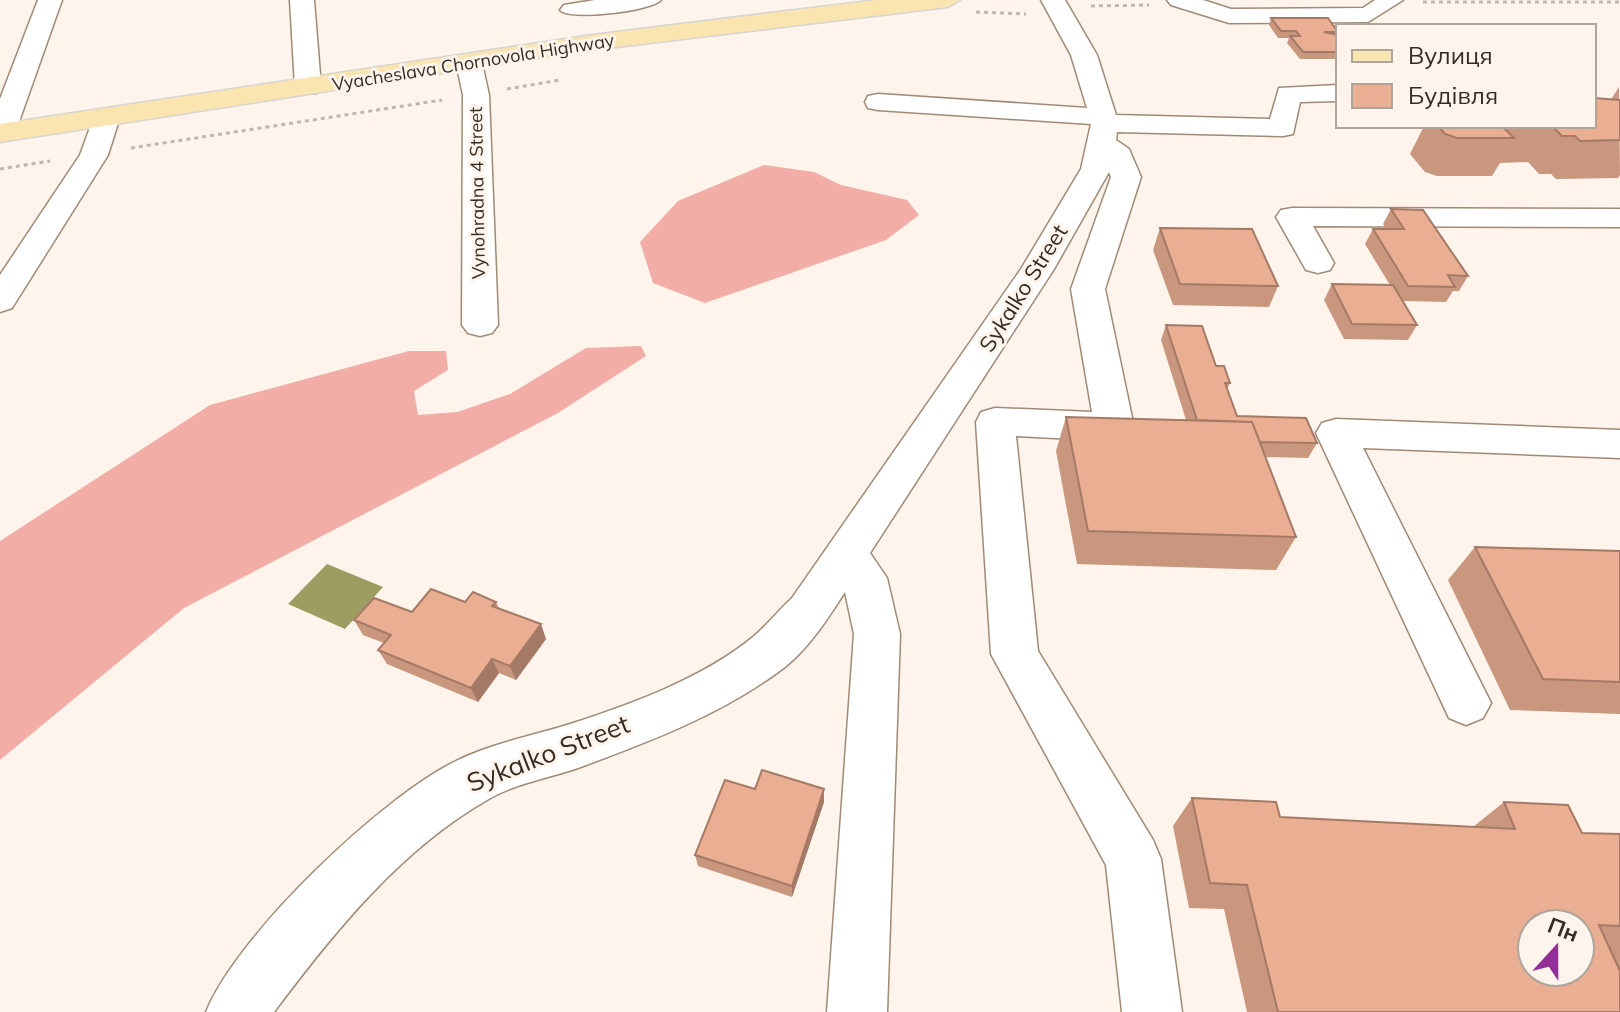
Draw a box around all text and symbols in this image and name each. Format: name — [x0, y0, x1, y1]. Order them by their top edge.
legend — [1336, 24, 1596, 128]
street label: Vyacheslava Chornovola Highway — [330, 28, 616, 96]
text: Вулиця — [1408, 40, 1493, 70]
text: Будівля — [1408, 80, 1498, 110]
street label: Vynohradna 4 Street — [464, 107, 490, 279]
street label: Sykalko Street — [973, 219, 1073, 357]
street label: Sykalko Street — [462, 707, 634, 799]
north arrow — [1516, 908, 1596, 988]
text: Пн — [1544, 911, 1582, 948]

